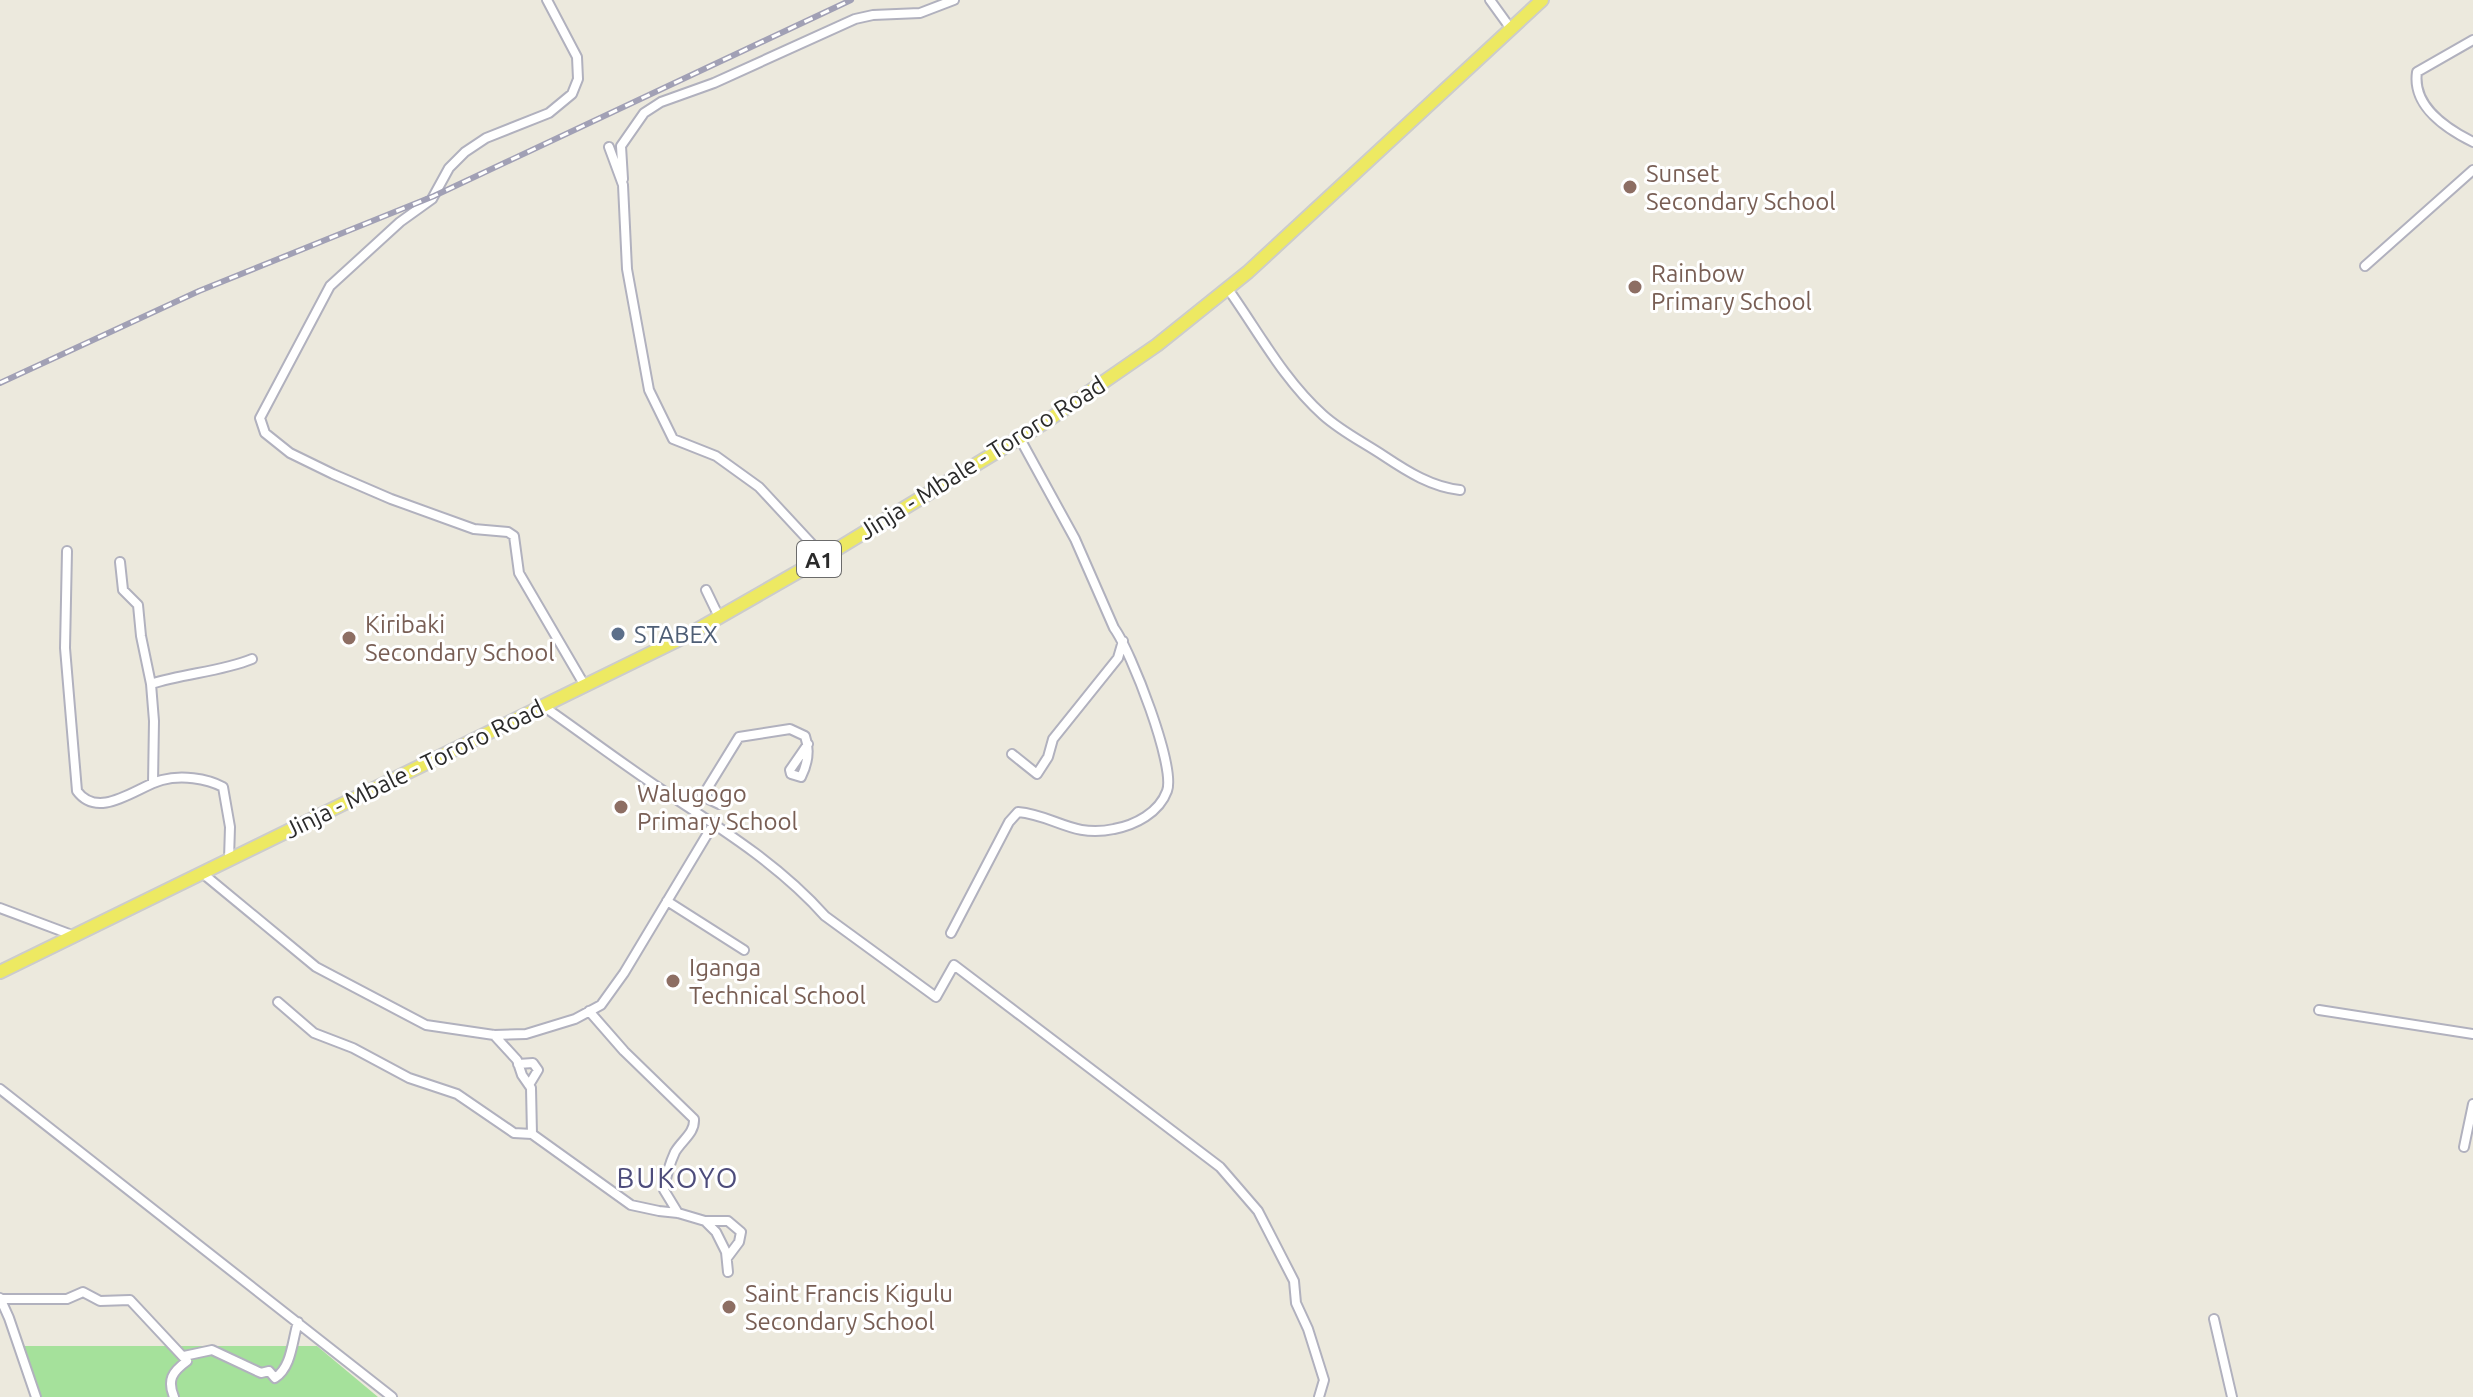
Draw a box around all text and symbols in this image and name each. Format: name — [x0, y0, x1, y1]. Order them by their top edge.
place label: Sunset Secondary School — [1646, 160, 1836, 215]
marker: Sunset Secondary School — [1621, 178, 1639, 196]
place label: Rainbow Primary School — [1651, 260, 1812, 315]
marker: Rainbow Primary School — [1626, 278, 1644, 296]
street label: Jinja - Mbale - Tororo Road — [854, 371, 1110, 545]
road number: A1 — [797, 541, 841, 577]
place label: Kiribaki Secondary School — [365, 611, 555, 666]
place label: STABEX — [634, 621, 718, 648]
marker: STABEX — [609, 625, 627, 643]
marker: Kiribaki Secondary School — [340, 629, 358, 647]
street label: Jinja - Mbale - Tororo Road — [280, 694, 548, 844]
place label: Walugogo Primary School — [637, 780, 798, 835]
marker: Walugogo Primary School — [612, 798, 630, 816]
place label: Iganga Technical School — [689, 954, 866, 1009]
marker: Iganga Technical School — [664, 972, 682, 990]
district label: BUKOYO — [616, 1162, 740, 1193]
place label: Saint Francis Kigulu Secondary School — [745, 1280, 953, 1335]
marker: Saint Francis Kigulu Secondary School — [720, 1298, 738, 1316]

